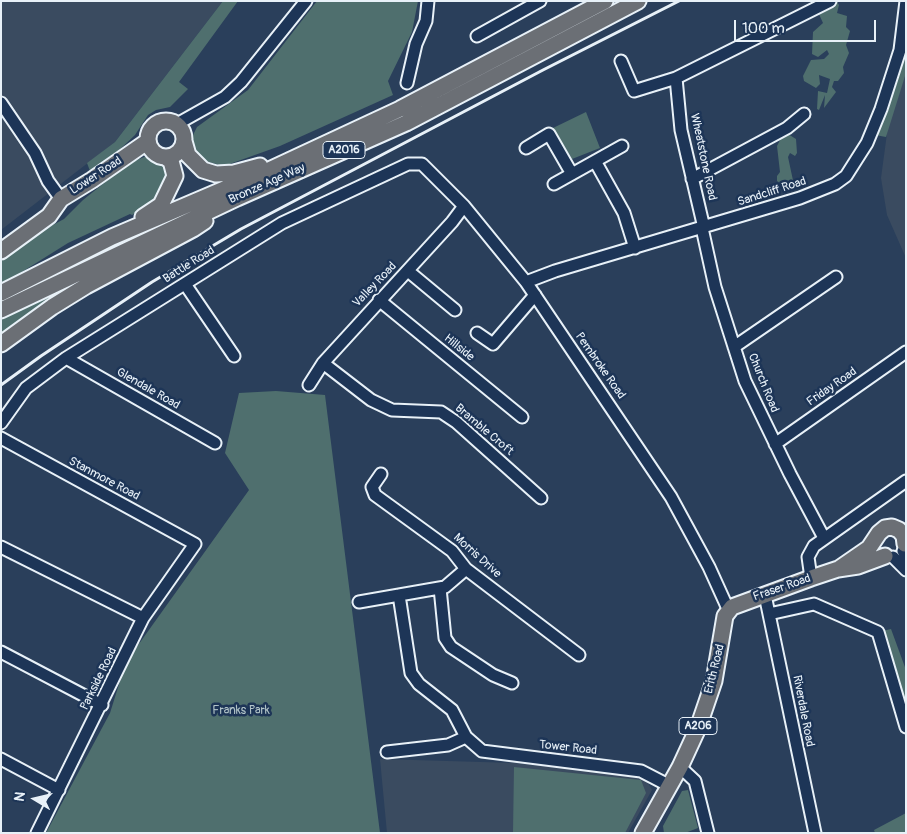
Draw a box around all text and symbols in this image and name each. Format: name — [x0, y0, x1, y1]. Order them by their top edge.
scale bar — [737, 10, 880, 42]
text: 100 m — [742, 19, 785, 38]
street label: Wheatstone Road — [687, 112, 719, 202]
road number: A2016 — [323, 142, 365, 158]
street label: Lower Road — [67, 154, 125, 198]
street label: Bronze Age Way — [227, 161, 307, 207]
street label: Sandcliff Road — [736, 174, 808, 210]
street label: Battle Road — [161, 244, 217, 286]
street label: Valley Road — [350, 260, 400, 310]
street label: Pembroke Road — [572, 330, 628, 402]
street label: Hillside — [441, 331, 477, 365]
street label: Church Road — [745, 351, 781, 415]
street label: Glendale Road — [114, 365, 182, 413]
street label: Friday Road — [804, 365, 860, 409]
street label: Bramble Croft — [452, 401, 516, 459]
street label: Stanmore Road — [66, 454, 142, 504]
street label: Morris Drive — [450, 531, 504, 581]
street label: Fraser Road — [751, 571, 813, 605]
street label: Erith Road — [702, 643, 728, 695]
street label: Parkside Road — [78, 645, 120, 713]
street label: Riverdale Road — [789, 674, 817, 748]
park label: Franks Park — [212, 704, 270, 718]
road number: A206 — [679, 718, 717, 734]
street label: Tower Road — [538, 738, 598, 758]
north arrow — [10, 774, 60, 824]
text: N — [11, 791, 29, 803]

